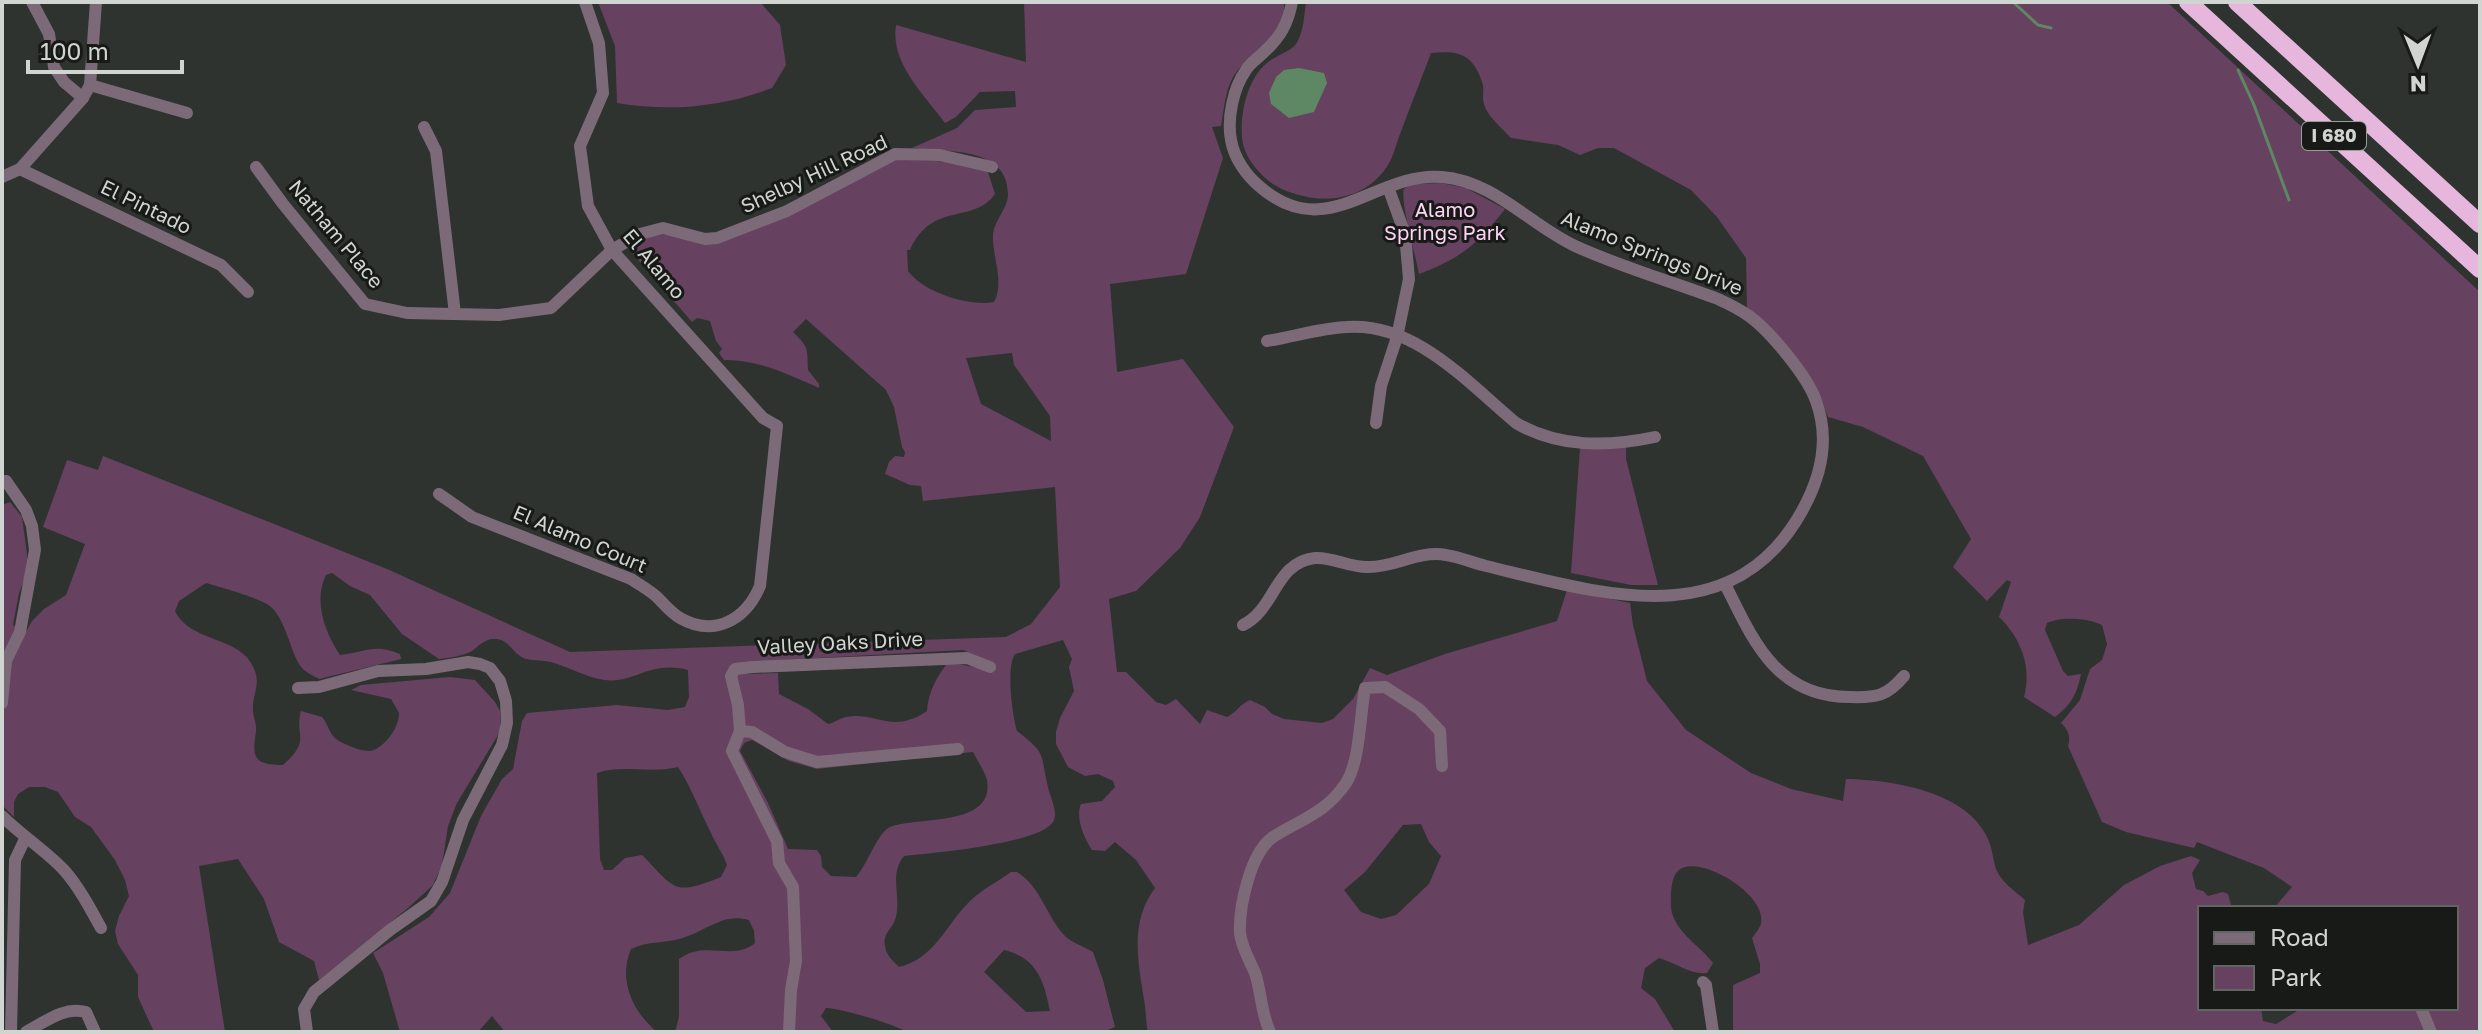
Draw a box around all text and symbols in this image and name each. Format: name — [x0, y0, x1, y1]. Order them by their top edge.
scale bar — [28, 24, 182, 74]
north arrow — [2378, 24, 2458, 104]
text: 100 m — [40, 36, 109, 65]
text: N — [2410, 71, 2427, 98]
road number: I 680 — [2302, 122, 2366, 150]
street label: Shelby Hill Road — [737, 129, 891, 217]
street label: El Pintado — [97, 174, 196, 238]
street label: Natham Place — [285, 174, 389, 292]
park label: Alamo Springs Park — [1384, 197, 1506, 244]
street label: Alamo Springs Drive — [1558, 205, 1747, 299]
street label: El Alamo — [619, 223, 691, 303]
street label: El Alamo Court — [510, 499, 651, 577]
street label: Valley Oaks Drive — [756, 626, 923, 658]
legend — [2198, 906, 2458, 1010]
text: Road — [2270, 922, 2329, 951]
text: Park — [2270, 962, 2322, 991]

